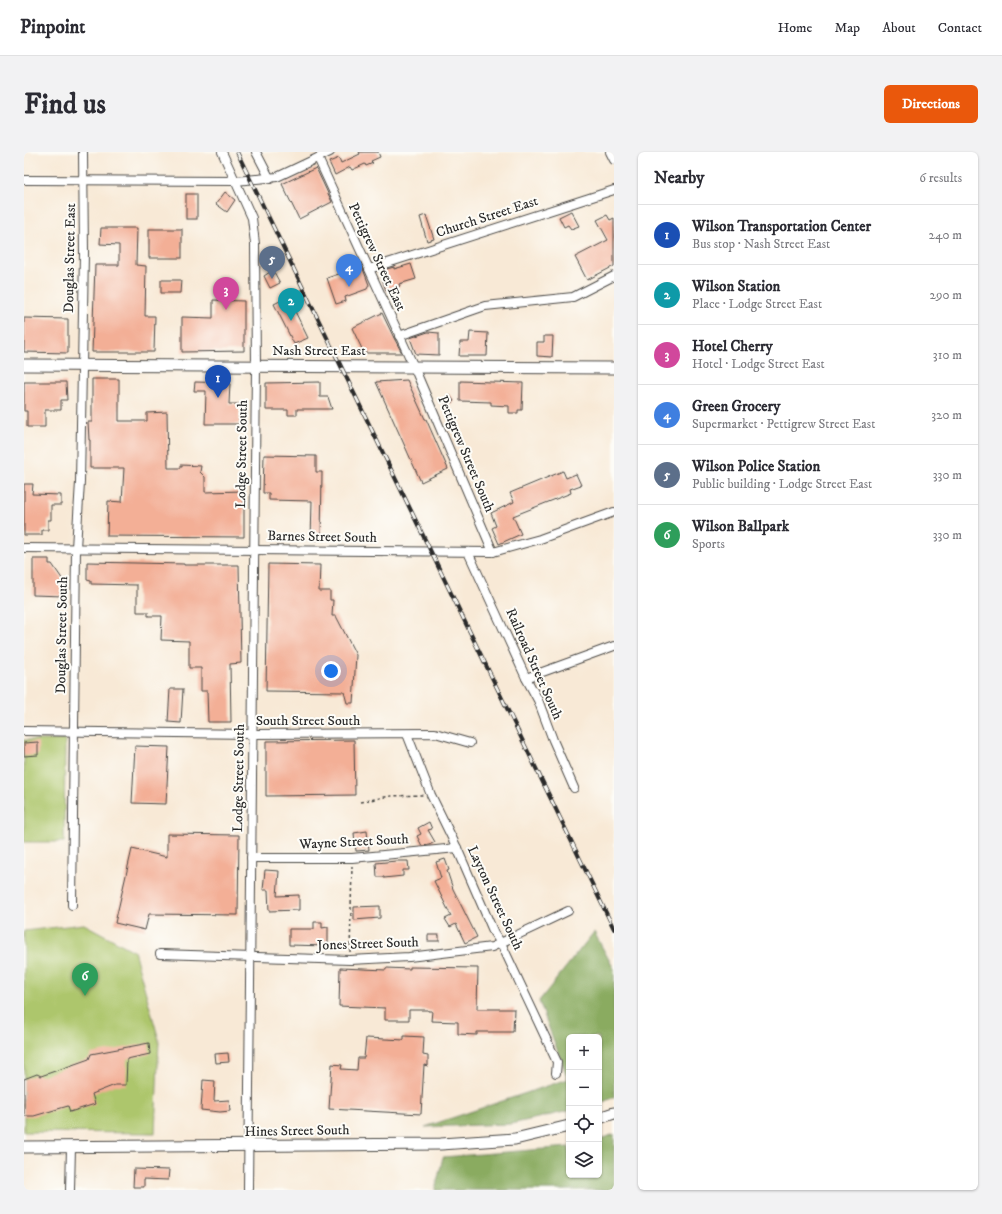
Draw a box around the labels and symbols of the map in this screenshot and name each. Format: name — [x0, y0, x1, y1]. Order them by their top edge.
street label: Church Street East — [434, 192, 541, 242]
street label: Pettigrew Street East — [344, 200, 410, 314]
street label: Douglas Street East — [60, 202, 80, 313]
pin: 5 — [259, 246, 285, 279]
pin: 4 — [336, 254, 362, 287]
pin: 3 — [213, 277, 239, 310]
pin: 2 — [278, 288, 304, 321]
street label: Nash Street East — [272, 342, 366, 360]
pin: 1 — [205, 365, 231, 398]
street label: Pettigrew Street South — [433, 393, 499, 516]
street label: Lodge Street South — [232, 399, 252, 508]
street label: Barnes Street South — [267, 527, 378, 547]
street label: Douglas Street South — [52, 575, 72, 694]
street label: Railroad Street South — [501, 606, 567, 723]
your location — [321, 661, 341, 681]
street label: South Street South — [256, 712, 361, 730]
street label: Lodge Street South — [229, 723, 249, 832]
street label: Wayne Street South — [298, 830, 410, 854]
street label: Layton Street South — [463, 843, 527, 954]
street label: Jones Street South — [315, 933, 420, 955]
pin: 6 — [72, 963, 98, 996]
street label: Hines Street South — [244, 1121, 350, 1141]

